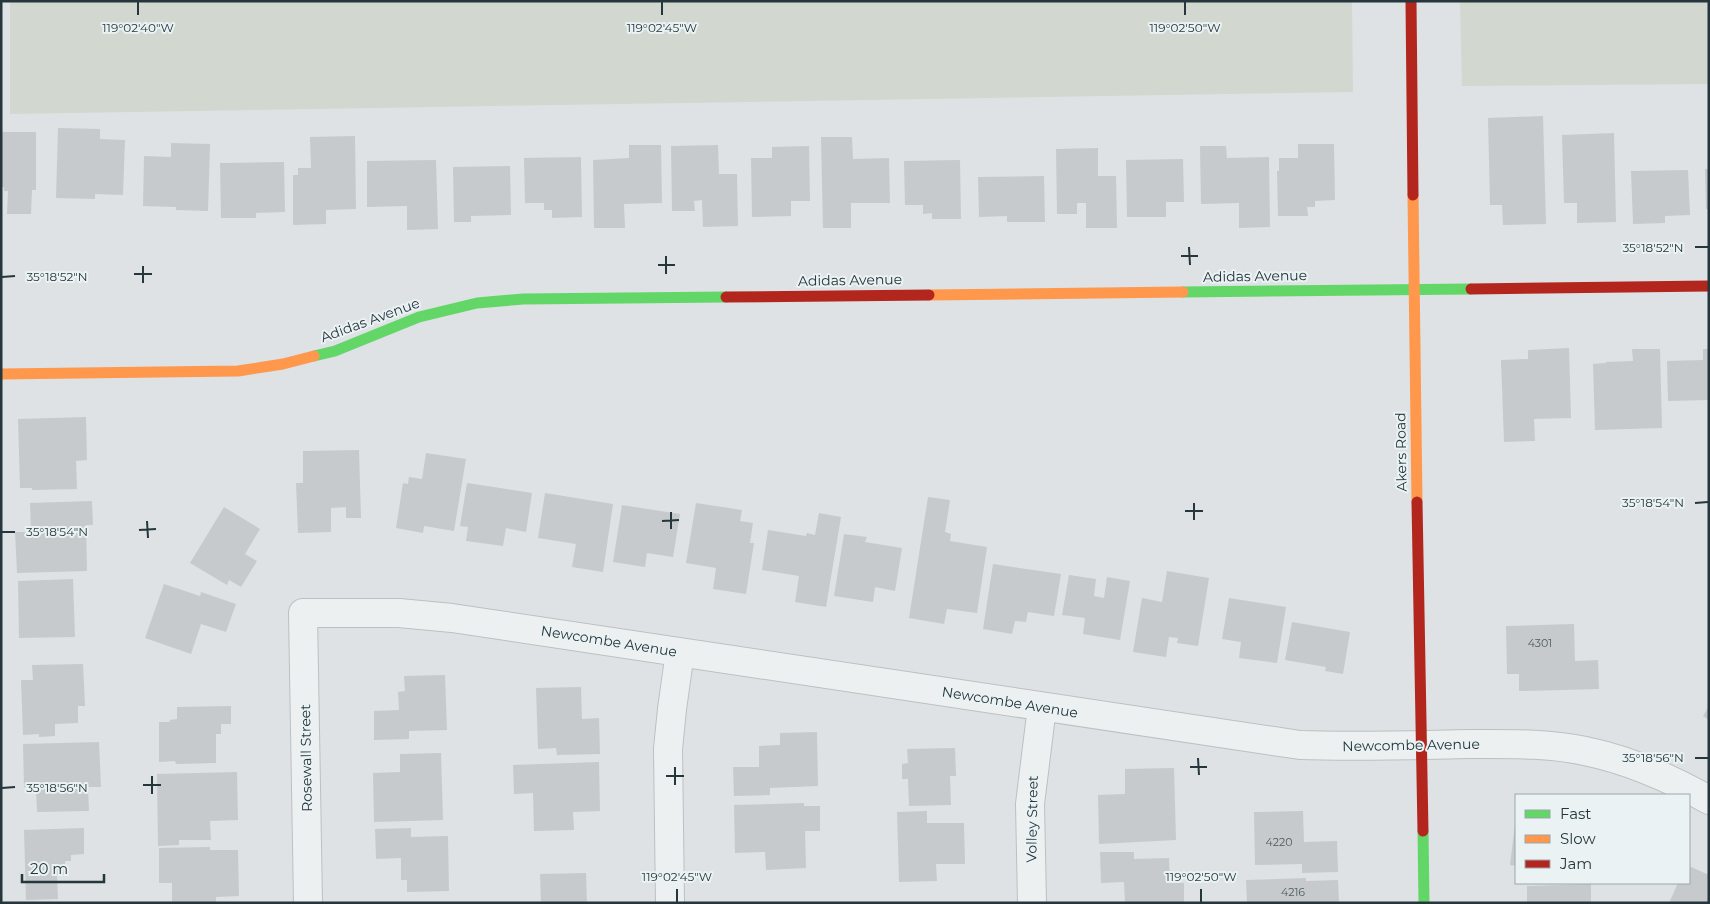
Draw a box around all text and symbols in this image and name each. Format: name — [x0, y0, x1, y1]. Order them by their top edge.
text: 119°02'40"W — [102, 20, 174, 35]
text: 119°02'45"W — [627, 20, 697, 35]
text: 119°02'50"W — [1150, 20, 1220, 35]
text: 35°18'52"N — [1622, 240, 1684, 255]
street label: Adidas Avenue — [1203, 266, 1307, 286]
text: 35°18'52"N — [26, 269, 88, 284]
street label: Adidas Avenue — [798, 270, 902, 290]
street label: Adidas Avenue — [318, 294, 422, 346]
street label: Akers Road — [1391, 412, 1411, 492]
text: 35°18'54"N — [1622, 495, 1684, 510]
text: 35°18'54"N — [26, 524, 88, 539]
street label: Newcombe Avenue — [540, 621, 678, 661]
house number: 4301 — [1528, 636, 1552, 650]
street label: Newcombe Avenue — [941, 682, 1079, 722]
street label: Rosewall Street — [296, 704, 316, 812]
street label: Newcombe Avenue — [1342, 735, 1480, 755]
text: 35°18'56"N — [1622, 750, 1684, 765]
street label: Volley Street — [1022, 775, 1042, 863]
text: 35°18'56"N — [26, 780, 88, 795]
legend — [1515, 794, 1690, 884]
text: Fast — [1560, 804, 1591, 823]
text: Slow — [1560, 829, 1596, 848]
house number: 4220 — [1265, 835, 1293, 849]
scale bar — [22, 852, 105, 884]
text: Jam — [1559, 854, 1592, 873]
text: 20 m — [30, 859, 68, 878]
text: 119°02'45"W — [642, 869, 712, 884]
text: 119°02'50"W — [1166, 869, 1236, 884]
house number: 4216 — [1281, 885, 1305, 899]

